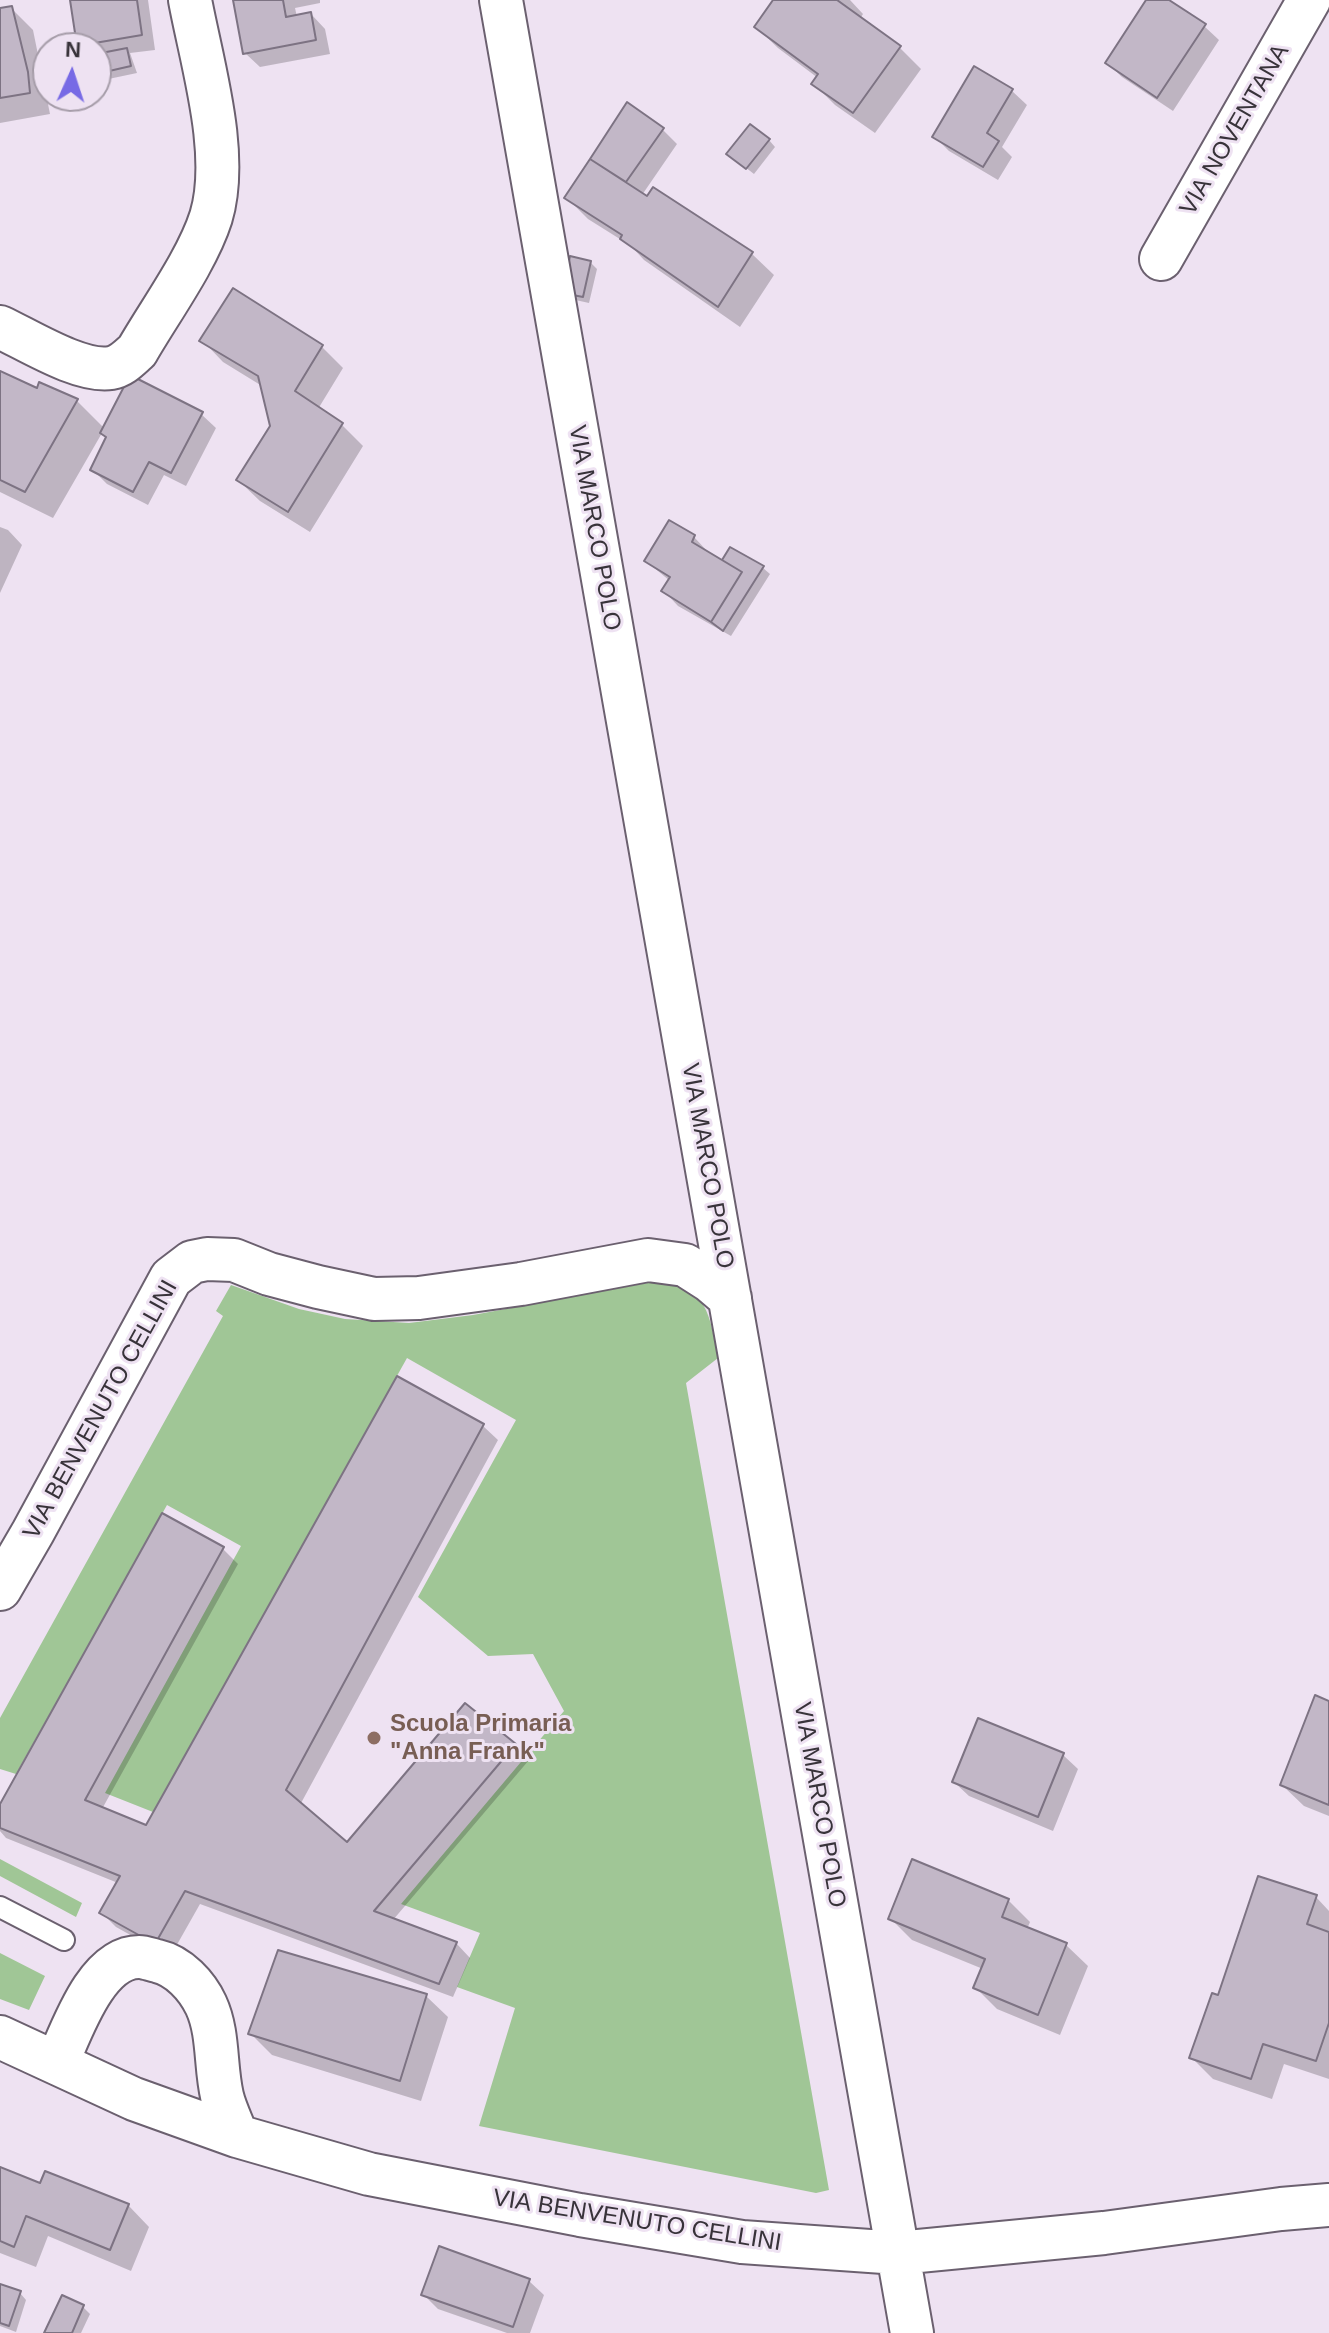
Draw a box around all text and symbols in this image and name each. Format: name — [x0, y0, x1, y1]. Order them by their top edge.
north arrow — [32, 32, 112, 112]
text: N — [65, 37, 82, 62]
street label: VIA NOVENTANA — [1174, 39, 1296, 221]
street label: VIA MARCO POLO — [562, 423, 626, 633]
street label: VIA MARCO POLO — [675, 1061, 739, 1271]
street label: VIA BENVENUTO CELLINI — [18, 1275, 184, 1545]
street label: VIA MARCO POLO — [787, 1700, 851, 1910]
place label: Scuola Primaria "Anna Frank" — [390, 1710, 571, 1766]
marker: Scuola Primaria "Anna Frank" — [365, 1729, 383, 1747]
street label: VIA BENVENUTO CELLINI — [491, 2184, 783, 2258]

